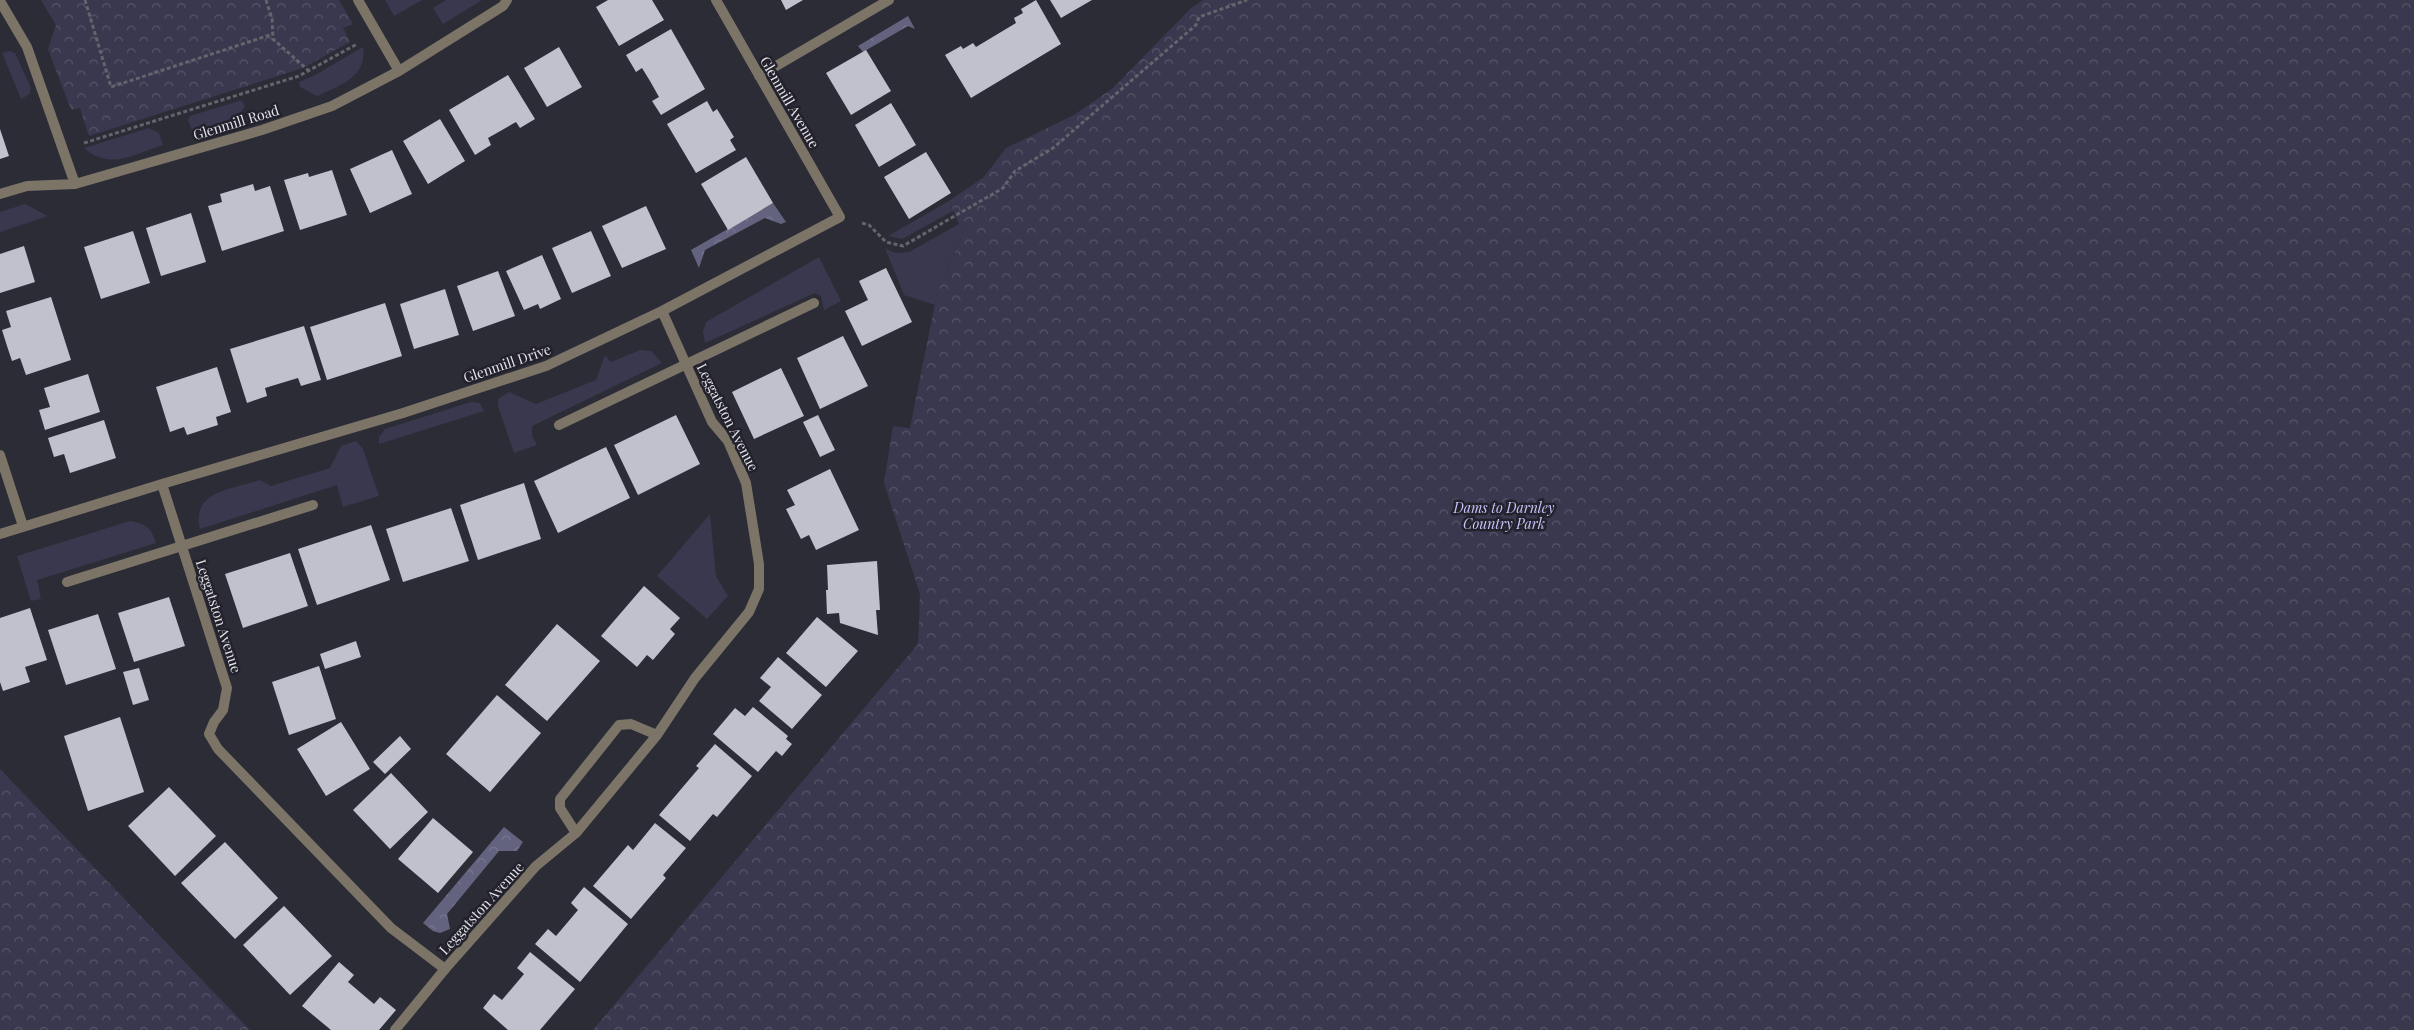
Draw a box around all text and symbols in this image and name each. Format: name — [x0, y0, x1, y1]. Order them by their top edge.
street label: Glenmill Avenue — [756, 53, 824, 151]
street label: Glenmill Road — [191, 100, 281, 144]
street label: Glenmill Drive — [461, 339, 553, 387]
street label: Leggatston Avenue — [693, 360, 763, 474]
park label: Dams to Darnley Country Park — [1453, 498, 1555, 533]
street label: Leggatston Avenue — [192, 557, 246, 675]
street label: Leggatston Avenue — [434, 858, 528, 958]

